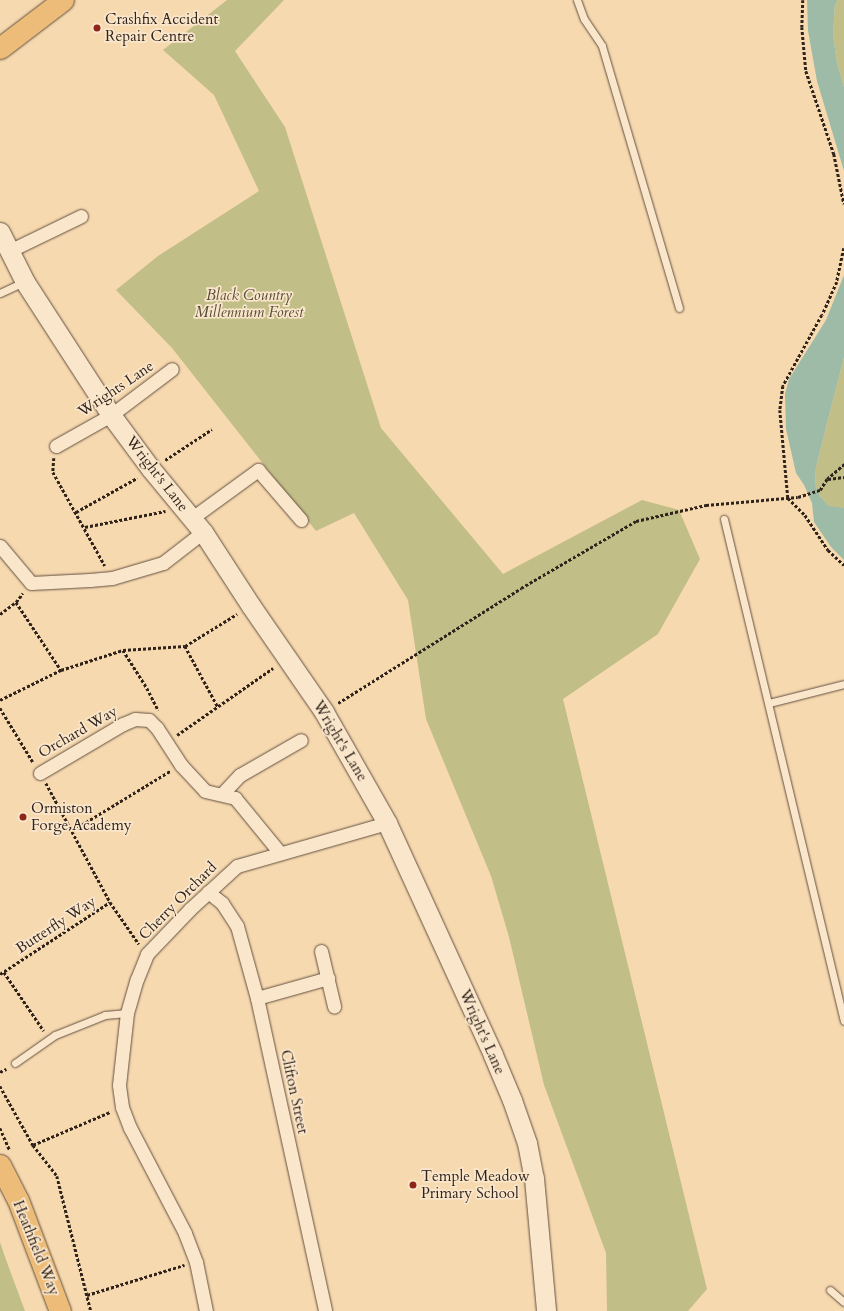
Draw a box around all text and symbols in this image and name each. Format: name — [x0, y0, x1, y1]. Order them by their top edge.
place label: Crashfix Accident Repair Centre — [105, 10, 218, 45]
marker: Crashfix Accident Repair Centre — [92, 23, 102, 33]
park label: Black Country Millennium Forest — [195, 286, 303, 321]
street label: Wrights Lane — [75, 357, 157, 421]
street label: Wright's Lane — [122, 433, 192, 515]
street label: Wright's Lane — [309, 697, 371, 785]
street label: Orchard Way — [35, 702, 121, 762]
place label: Ormiston Forge Academy — [31, 799, 132, 834]
marker: Ormiston Forge Academy — [18, 812, 28, 822]
street label: Cherry Orchard — [135, 858, 221, 944]
street label: Butterfly Way — [13, 892, 99, 958]
street label: Wright's Lane — [455, 987, 509, 1077]
street label: Clifton Street — [276, 1048, 312, 1136]
place label: Temple Meadow Primary School — [421, 1167, 530, 1202]
marker: Temple Meadow Primary School — [408, 1180, 418, 1190]
street label: Heathfield Way — [9, 1198, 63, 1298]

